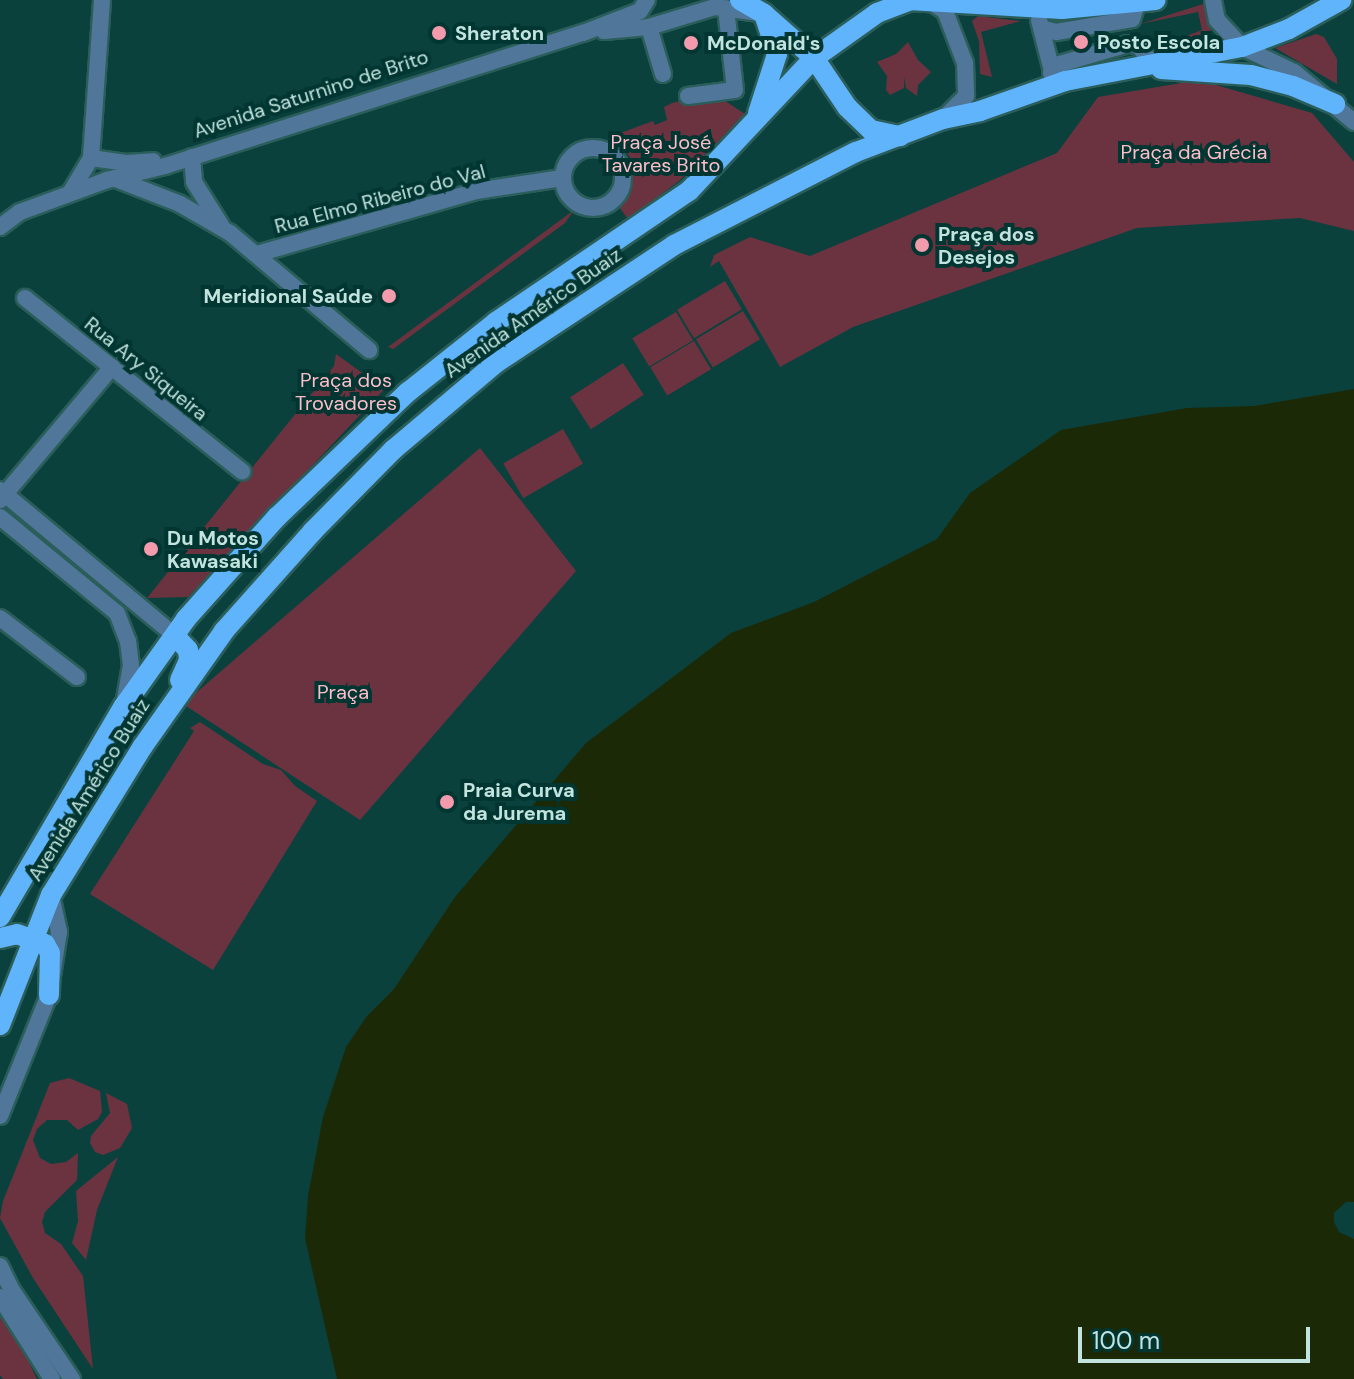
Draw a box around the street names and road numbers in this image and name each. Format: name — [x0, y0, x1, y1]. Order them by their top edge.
street label: Avenida Saturnino de Brito — [191, 45, 431, 143]
street label: Rua Elmo Ribeiro do Val — [272, 159, 488, 239]
street label: Avenida Américo Buaiz — [440, 243, 626, 383]
street label: Rua Ary Siqueira — [80, 312, 212, 426]
street label: Avenida Américo Buaiz — [23, 694, 155, 886]

